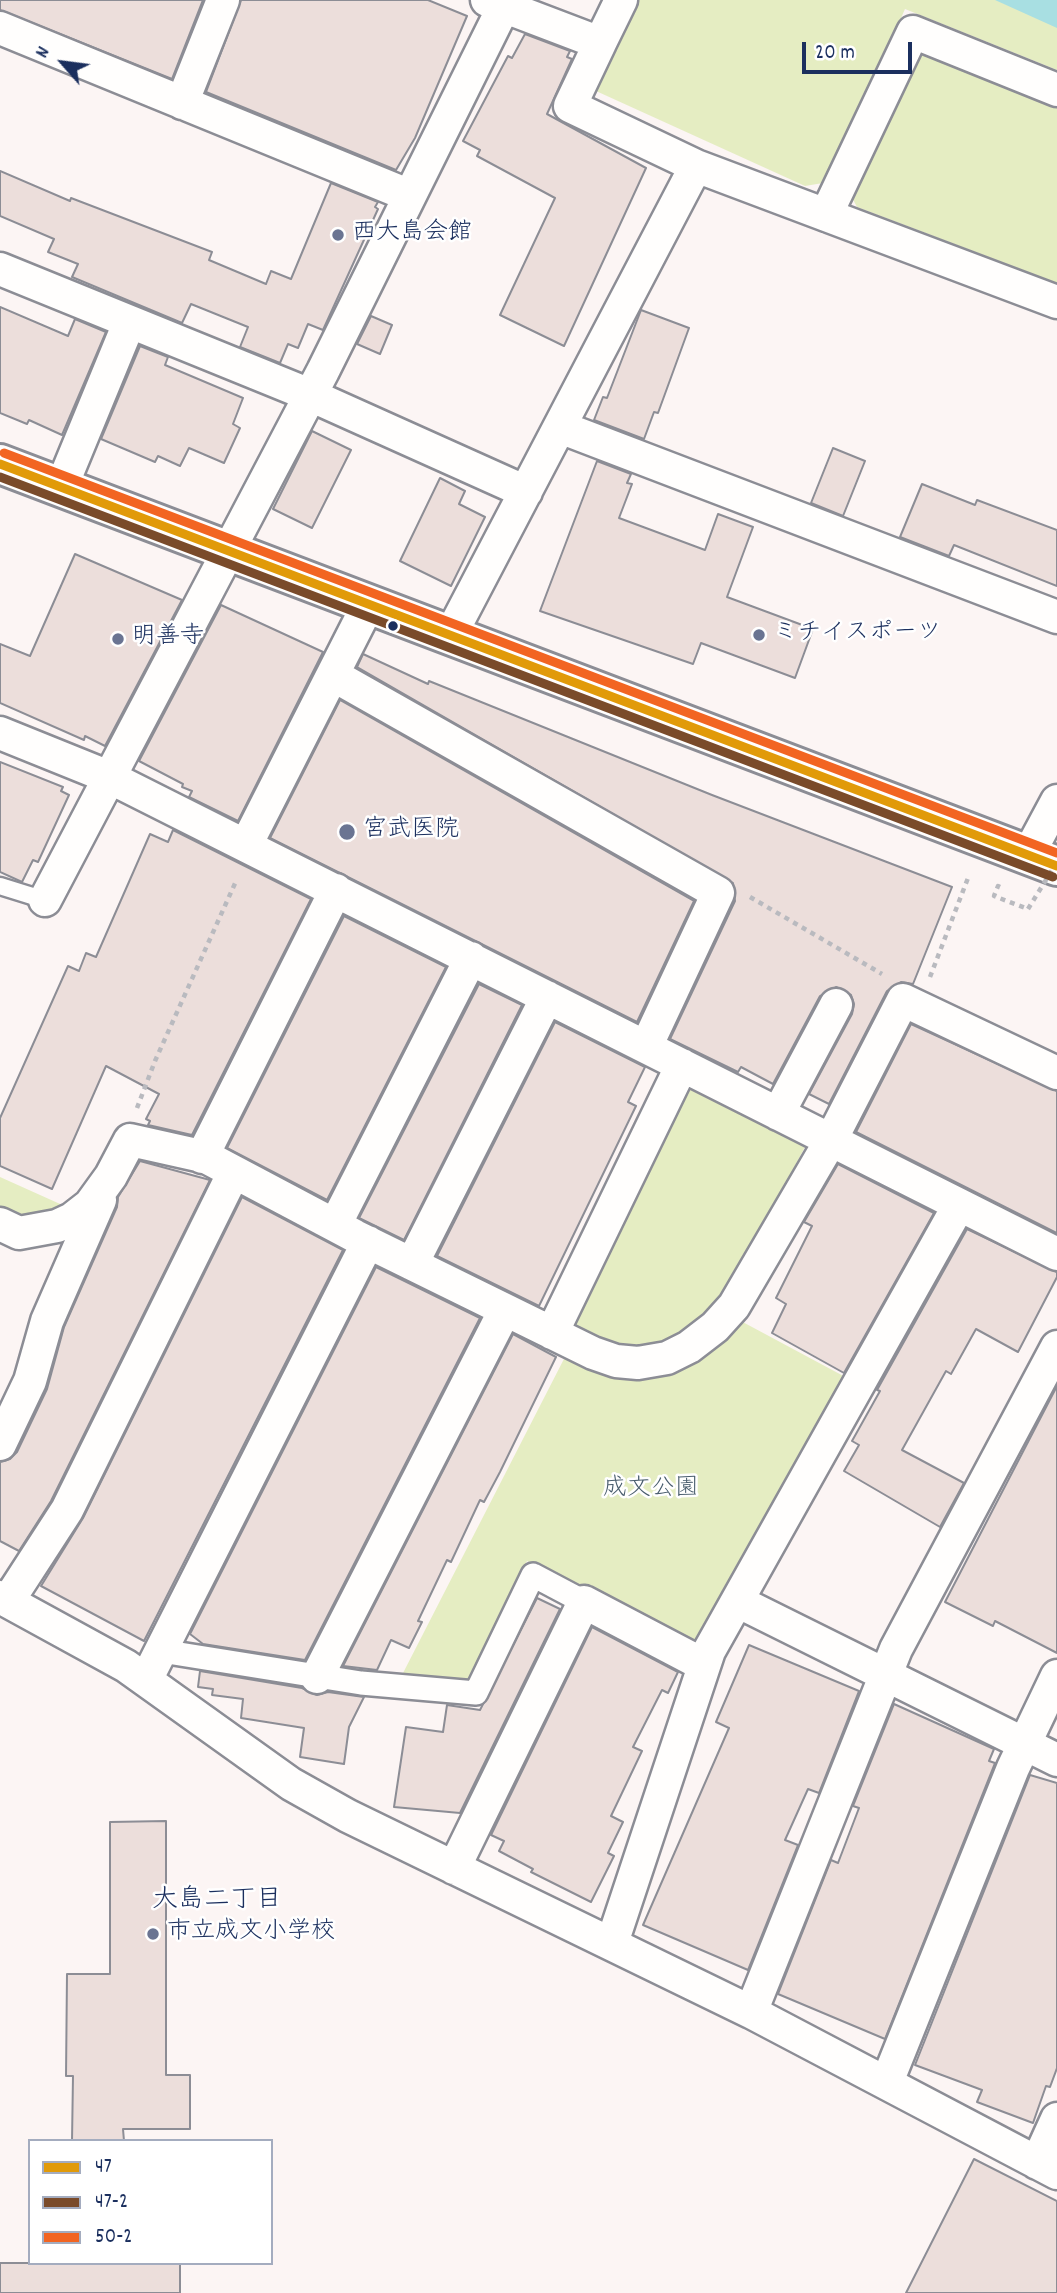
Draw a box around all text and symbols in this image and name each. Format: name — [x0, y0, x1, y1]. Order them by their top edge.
north arrow — [28, 28, 98, 98]
scale bar — [805, 28, 915, 72]
text: 20 m — [815, 39, 855, 69]
text: N — [30, 42, 58, 63]
place label: 西大島会館 — [352, 221, 472, 249]
marker: 西大島会館 — [330, 227, 346, 243]
unlabelled marker — [386, 619, 400, 633]
place label: ミチイスポーツ — [773, 621, 941, 649]
place label: 明善寺 — [132, 625, 204, 653]
marker: ミチイスポーツ — [751, 627, 767, 643]
marker: 明善寺 — [110, 631, 126, 647]
place label: 宮武医院 — [363, 818, 459, 846]
marker: 宮武医院 — [337, 822, 357, 842]
park label: 成文公園 — [603, 1477, 699, 1505]
district label: 大島二丁目 — [152, 1886, 282, 1918]
place label: 市立成文小学校 — [167, 1920, 335, 1948]
marker: 市立成文小学校 — [145, 1926, 161, 1942]
legend — [28, 2139, 273, 2265]
text: 47 — [95, 2153, 112, 2183]
text: 47-2 — [95, 2188, 128, 2218]
text: 50-2 — [95, 2223, 133, 2253]

